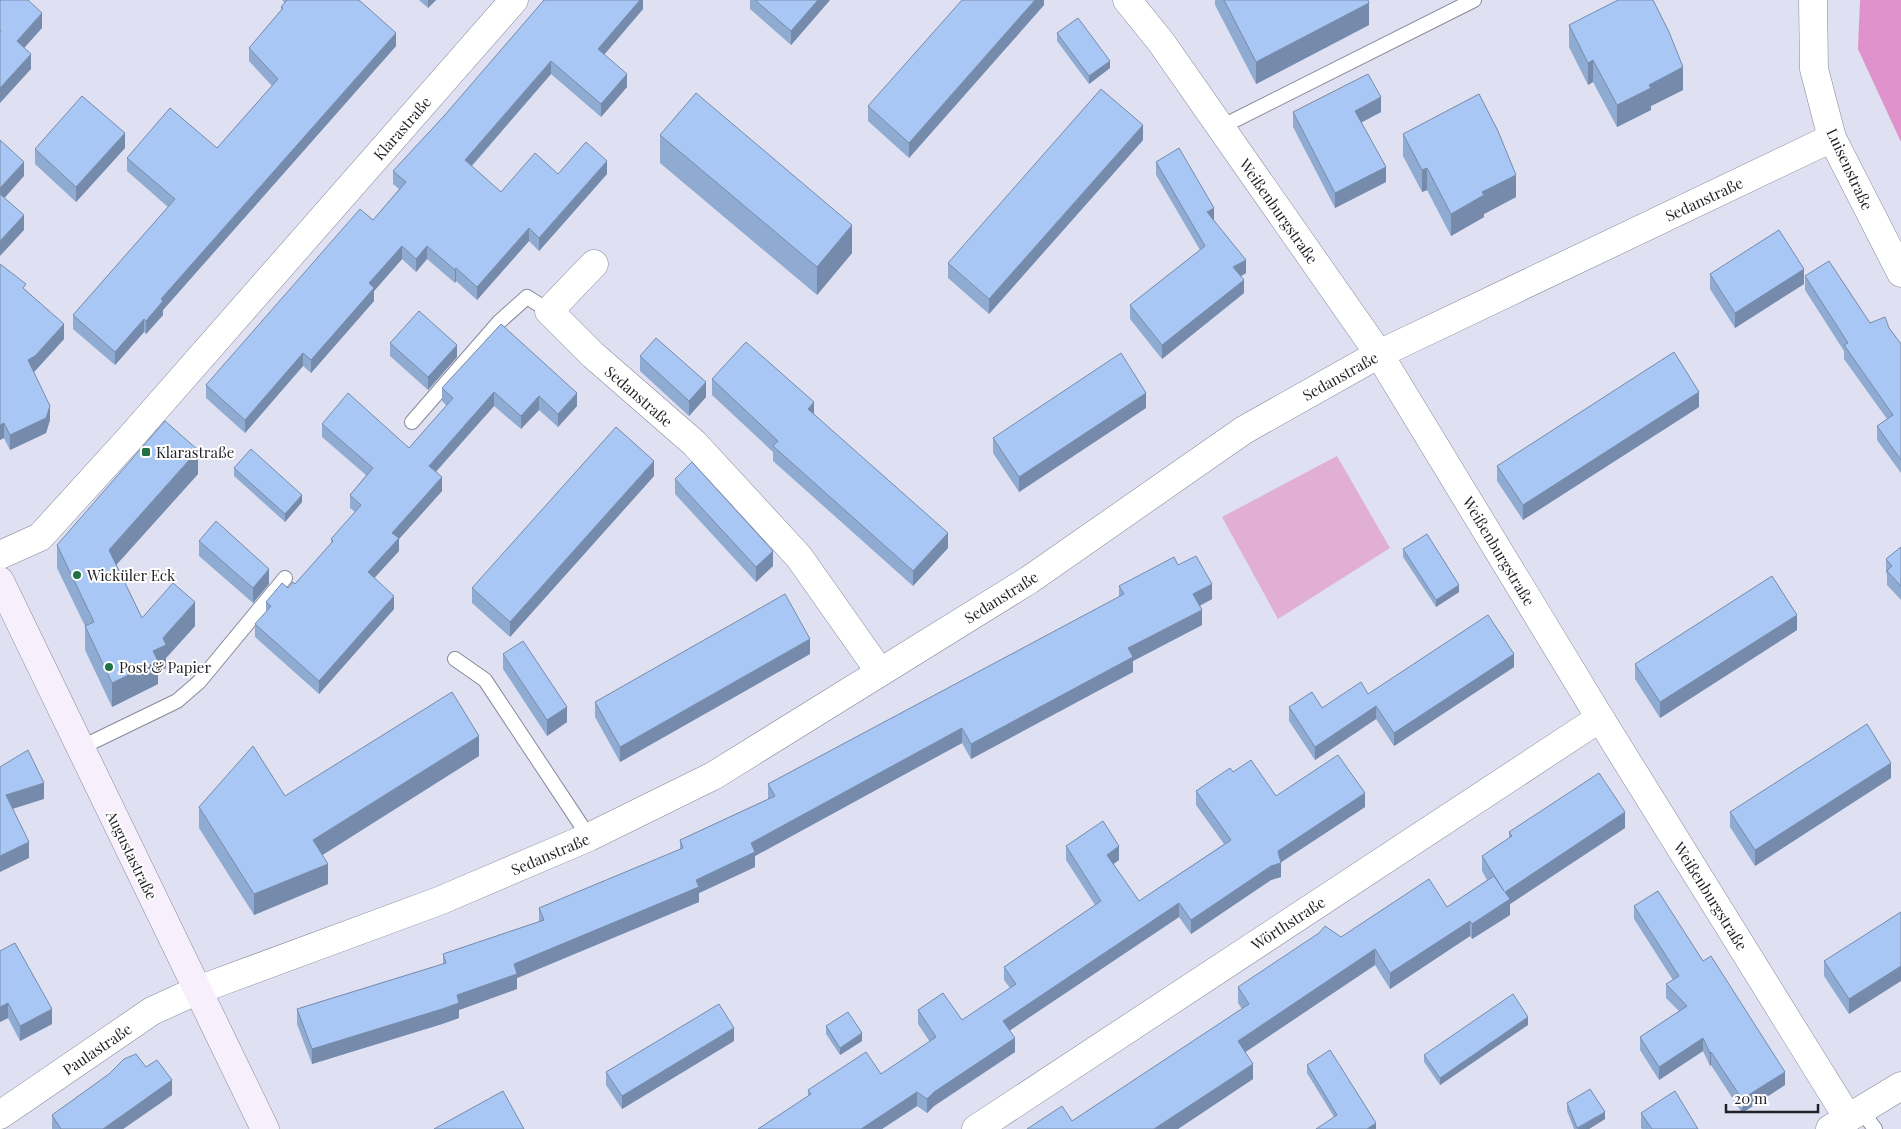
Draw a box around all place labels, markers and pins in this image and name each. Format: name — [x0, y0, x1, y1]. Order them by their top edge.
place label: Klarastraße — [156, 442, 234, 462]
marker: Klarastraße — [140, 446, 152, 458]
place label: Wicküler Eck — [86, 565, 176, 585]
marker: Wicküler Eck — [71, 569, 83, 581]
place label: Post & Papier — [119, 657, 211, 677]
marker: Post & Papier — [103, 661, 115, 673]

